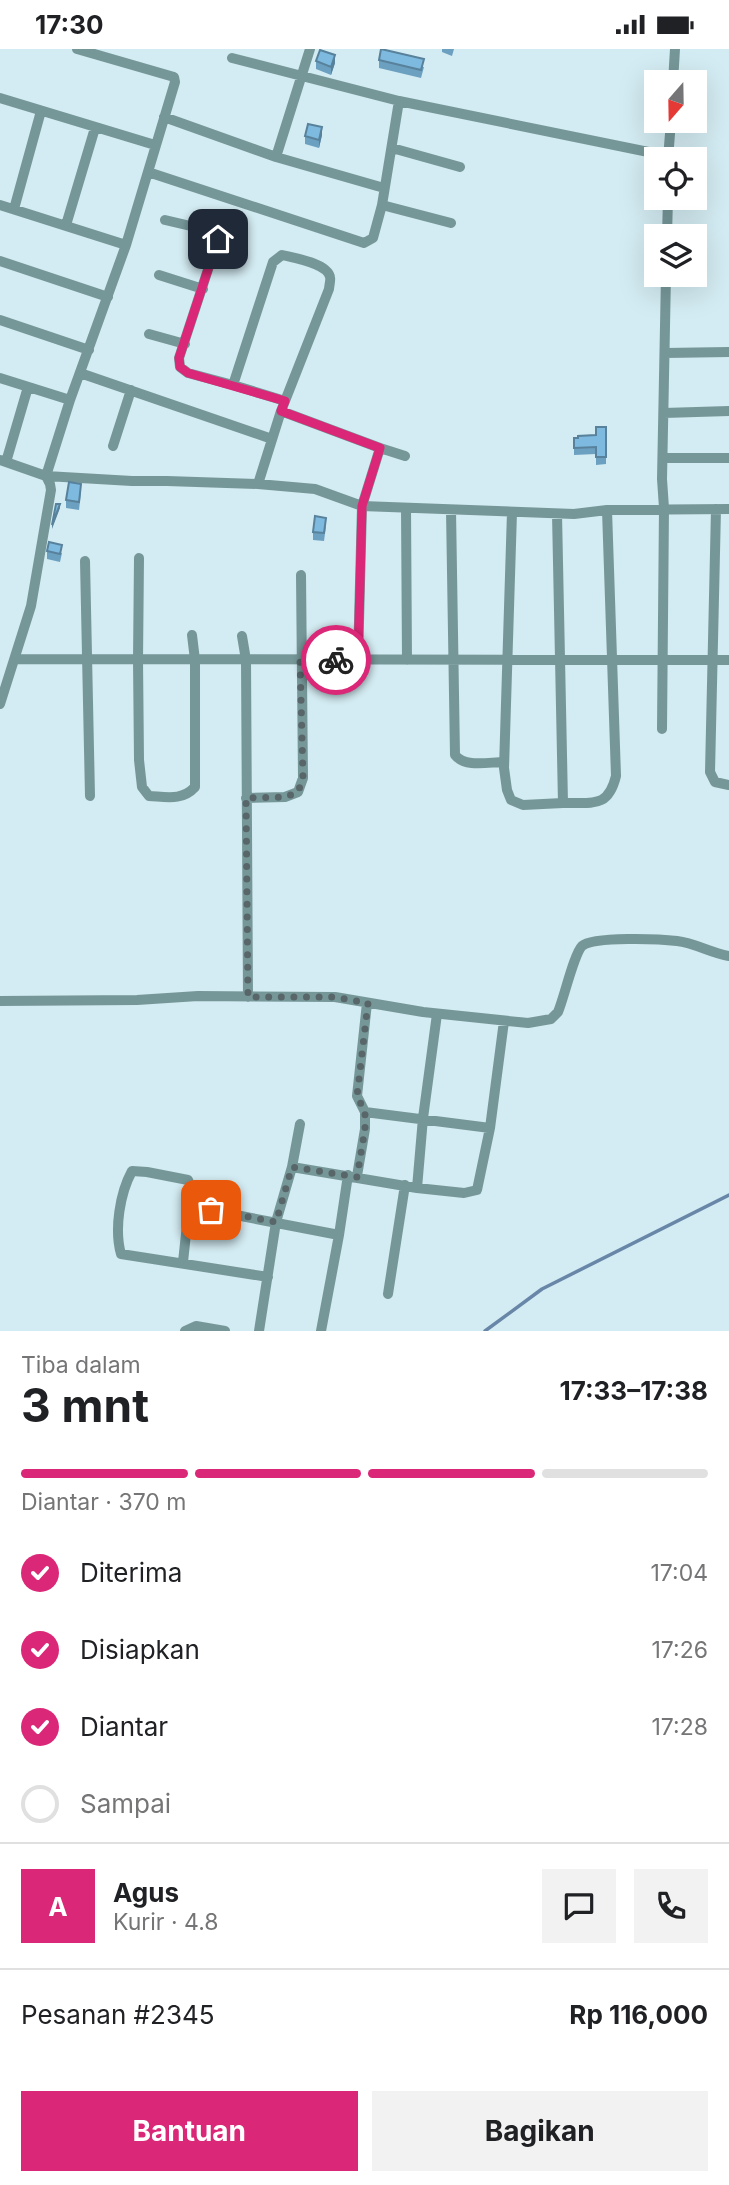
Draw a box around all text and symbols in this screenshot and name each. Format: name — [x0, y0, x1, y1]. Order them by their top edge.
text: 17:30 — [35, 9, 103, 40]
north arrow — [644, 70, 707, 133]
map controls — [644, 70, 707, 287]
button: locate — [644, 147, 707, 210]
pin — [188, 209, 248, 269]
icon: home — [199, 220, 237, 258]
button: layers — [644, 224, 707, 287]
courier — [301, 625, 371, 695]
icon: bike — [317, 641, 355, 679]
pin — [181, 1180, 241, 1240]
icon: bag — [192, 1191, 230, 1229]
text: Tiba dalam — [21, 1351, 141, 1379]
text: 17:33–17:38 — [559, 1375, 708, 1406]
text: 3 mnt — [21, 1377, 149, 1433]
text: Diantar · 370 m — [21, 1488, 186, 1516]
icon: check — [21, 1554, 59, 1592]
text: Diterima — [80, 1557, 182, 1588]
text: 17:04 — [650, 1559, 708, 1587]
icon: check — [21, 1631, 59, 1669]
text: Disiapkan — [80, 1634, 200, 1665]
text: 17:26 — [651, 1636, 708, 1664]
icon: check — [21, 1708, 59, 1746]
text: Diantar — [80, 1711, 168, 1742]
text: 17:28 — [652, 1713, 708, 1741]
text: Sampai — [80, 1788, 171, 1819]
button: chat — [542, 1869, 616, 1943]
button: phone — [634, 1869, 708, 1943]
text: Agus — [113, 1877, 179, 1908]
text: A — [48, 1891, 68, 1922]
text: Kurir · 4.8 — [113, 1908, 219, 1936]
text: Pesanan #2345 — [21, 1999, 215, 2030]
text: Rp 116,000 — [569, 1999, 708, 2030]
button: Bantuan — [21, 2091, 358, 2171]
button: Bagikan — [372, 2091, 708, 2171]

